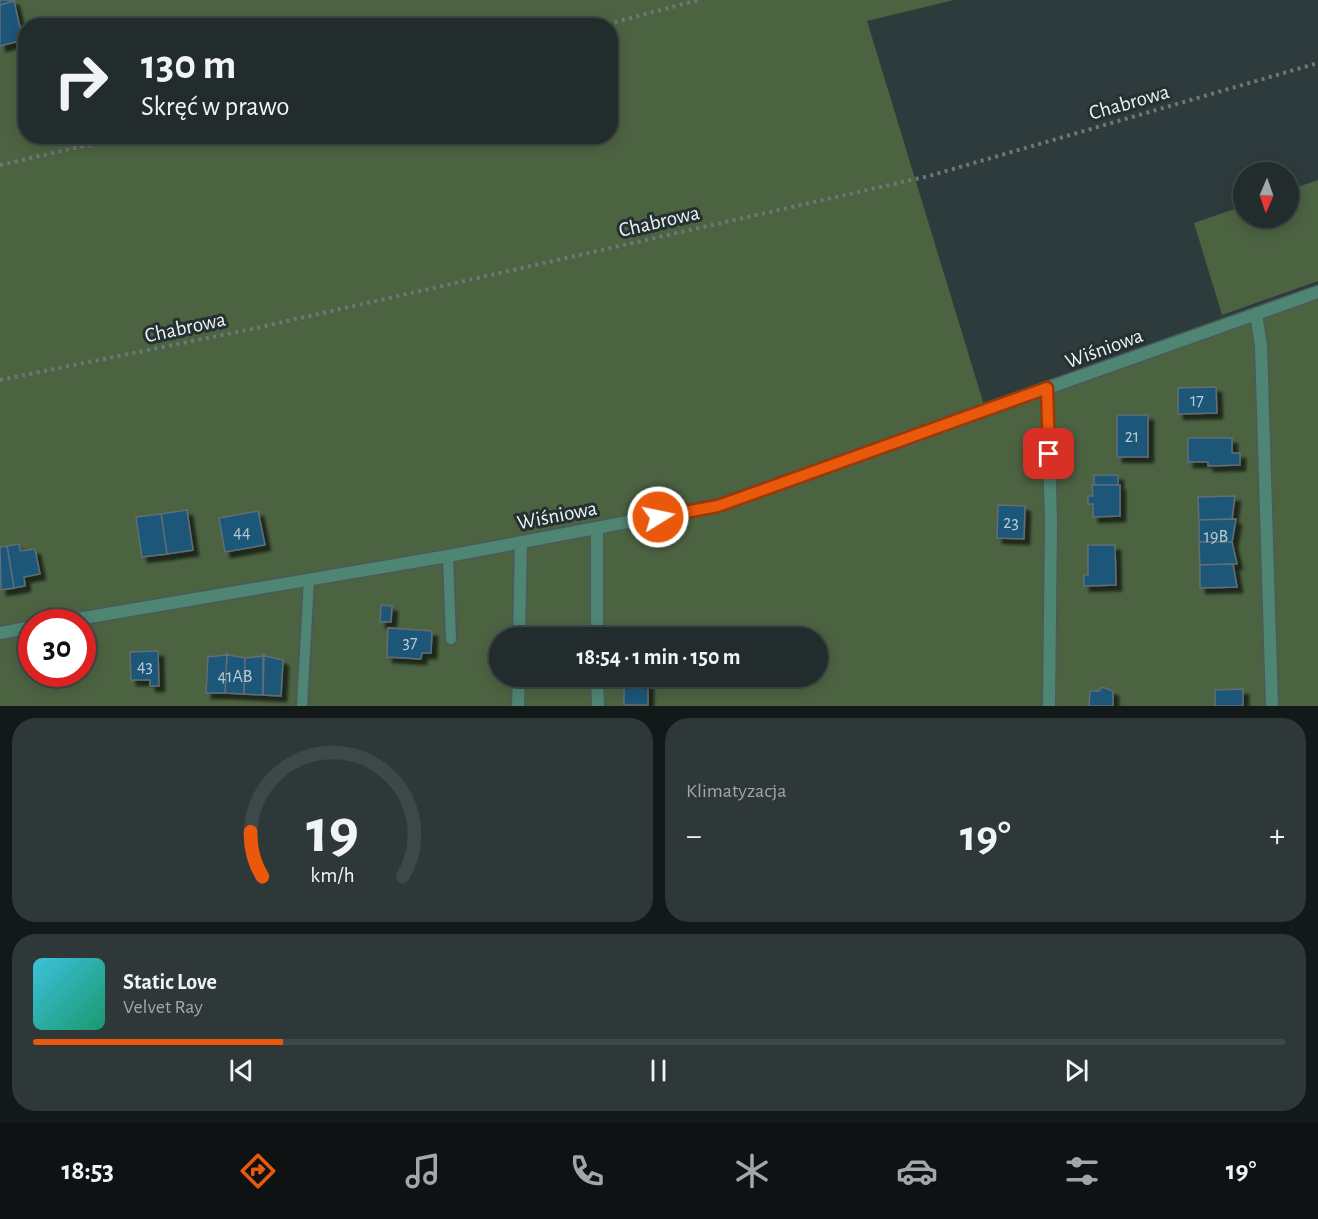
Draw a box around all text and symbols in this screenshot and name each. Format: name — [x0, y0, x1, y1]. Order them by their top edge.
icon: right — [42, 42, 120, 120]
text: 130 m — [141, 44, 236, 86]
street label: Chabrowa — [1087, 81, 1172, 124]
text: Skręć w prawo — [141, 93, 290, 120]
north arrow — [1233, 162, 1299, 228]
map controls — [1233, 162, 1299, 228]
street label: Chabrowa — [617, 202, 702, 241]
street label: Chabrowa — [143, 309, 228, 346]
street label: Wiśniowa — [1062, 325, 1146, 372]
house number: 17 — [1190, 392, 1204, 410]
pin — [1023, 428, 1074, 479]
house number: 21 — [1125, 428, 1139, 446]
icon: arrive — [1032, 437, 1065, 470]
position arrow — [626, 485, 690, 549]
street label: Wiśniowa — [515, 497, 599, 534]
house number: 23 — [1003, 514, 1019, 532]
house number: 44 — [233, 524, 251, 542]
house number: 19B — [1204, 528, 1228, 546]
speed limit sign: 30 — [18, 609, 96, 687]
house number: 37 — [403, 634, 417, 652]
text: 18:54 · 1 min · 150 m — [576, 646, 741, 668]
house number: 43 — [137, 658, 153, 676]
house number: 41AB — [218, 668, 252, 686]
text: Klimatyzacja — [686, 781, 787, 801]
text: 19 — [306, 801, 359, 863]
text: 19° — [960, 814, 1011, 859]
text: − — [686, 820, 702, 853]
text: + — [1269, 820, 1285, 853]
text: km/h — [310, 865, 355, 886]
text: Static Love — [123, 971, 217, 993]
text: Velvet Ray — [123, 997, 203, 1017]
icon: previous — [225, 1054, 258, 1087]
icon: pause — [642, 1054, 675, 1087]
icon: next — [1060, 1054, 1093, 1087]
icon: directions — [237, 1150, 279, 1192]
icon: music — [402, 1150, 444, 1192]
icon: phone — [566, 1150, 608, 1192]
icon: climate — [731, 1150, 773, 1192]
icon: car — [896, 1150, 938, 1192]
icon: filters — [1061, 1150, 1103, 1192]
text: 18:53 — [61, 1157, 114, 1184]
text: 19° — [1226, 1157, 1257, 1184]

